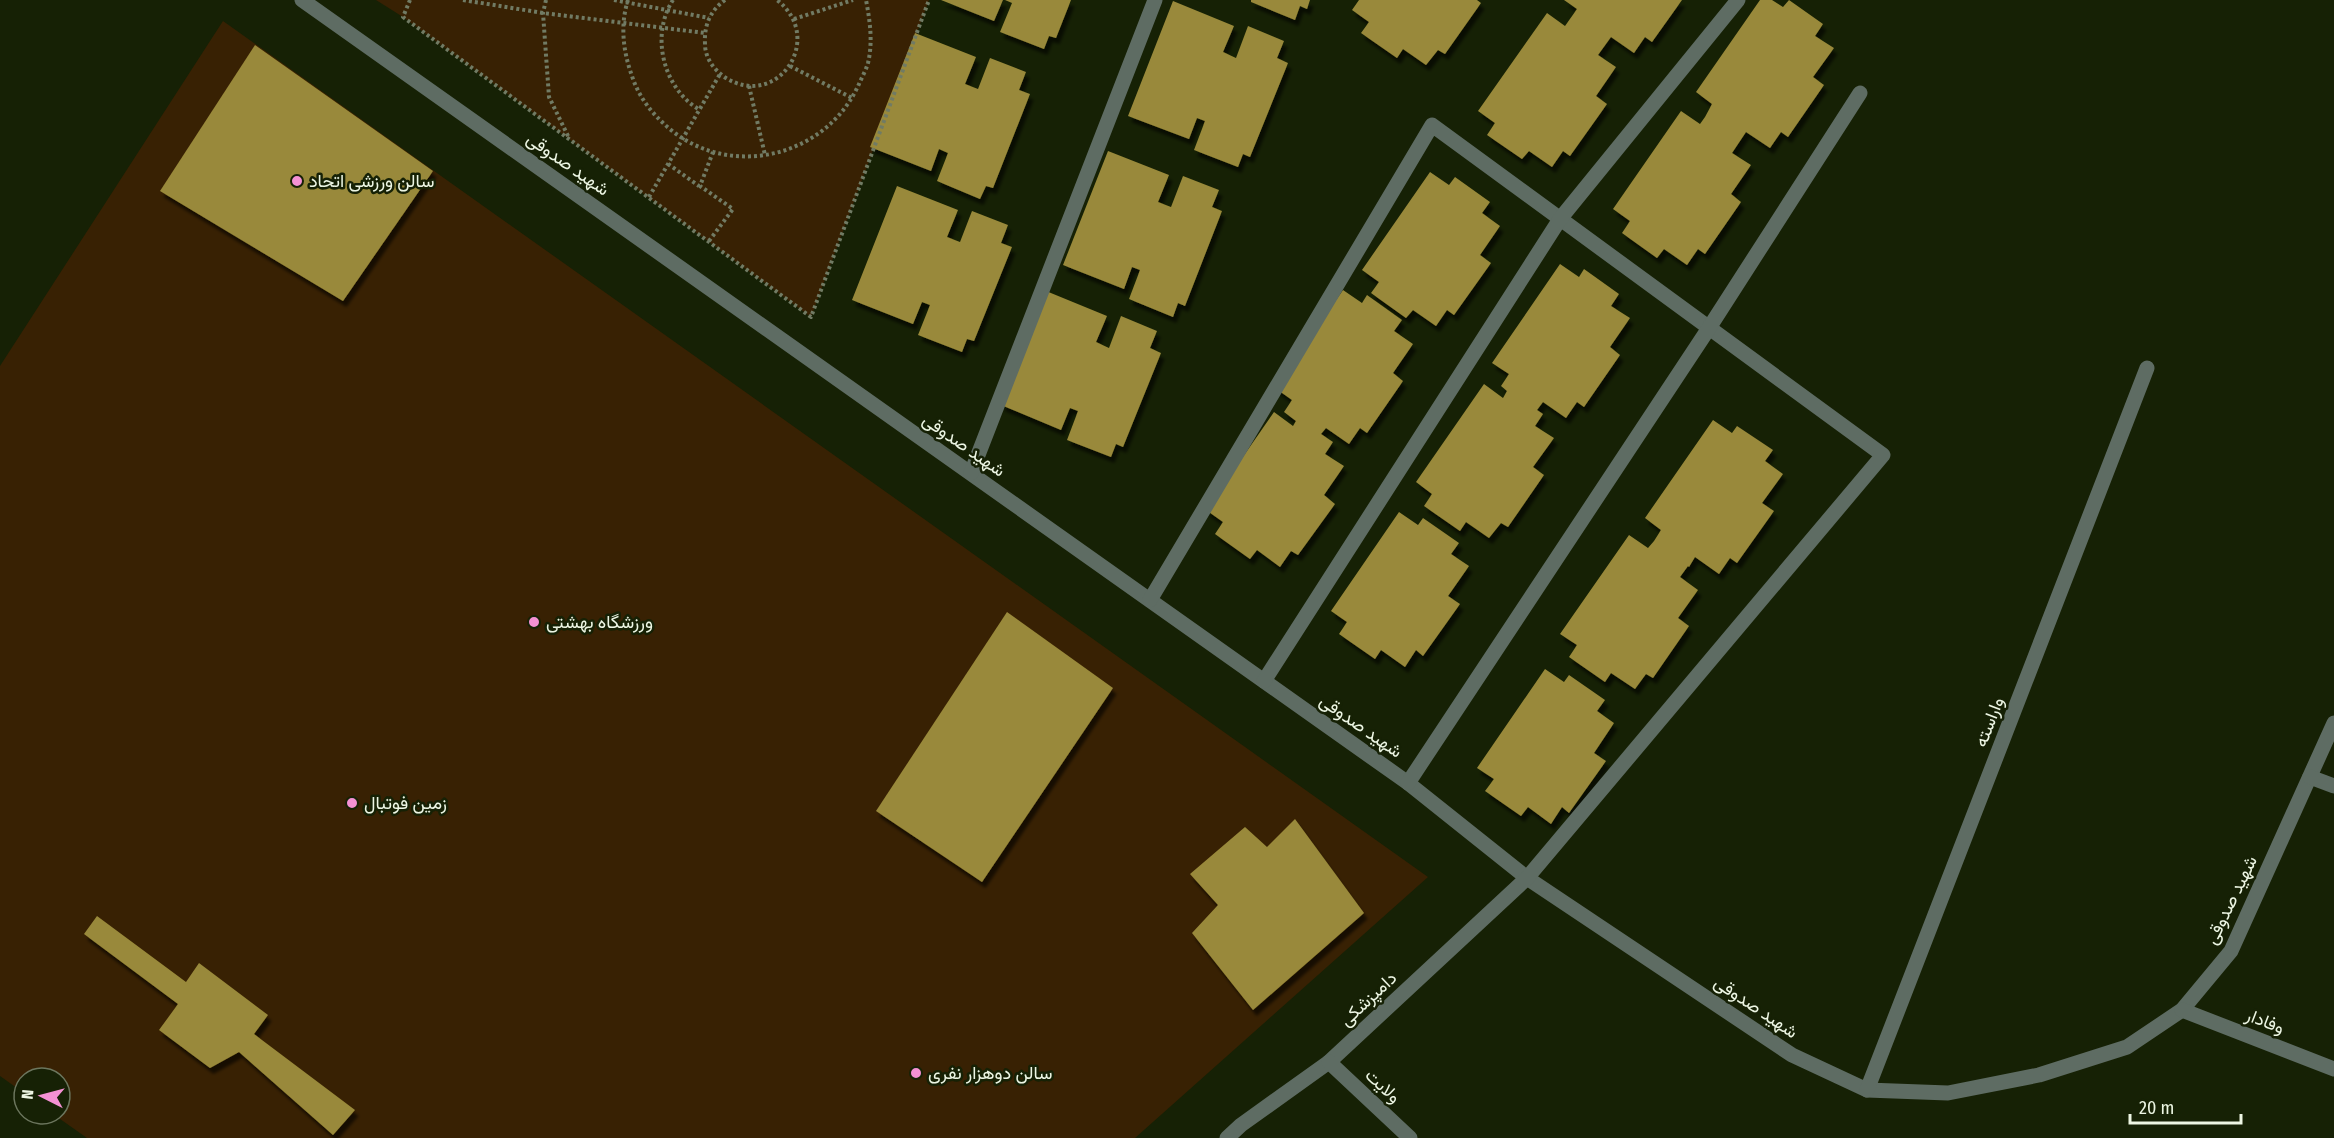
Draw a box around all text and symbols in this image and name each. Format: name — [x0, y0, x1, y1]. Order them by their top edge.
street label: شهید صدوقی — [522, 127, 614, 201]
place label: سالن ورزشی اتحاد — [309, 170, 434, 192]
marker: سالن ورزشی اتحاد — [290, 174, 304, 188]
street label: شهید صدوقی — [918, 408, 1010, 482]
place label: ورزشگاه بهشتی — [546, 611, 653, 633]
marker: ورزشگاه بهشتی — [527, 615, 541, 629]
street label: شهید صدوقی — [1315, 689, 1407, 763]
street label: واراسته — [1969, 694, 2009, 750]
place label: زمین فوتبال — [364, 792, 447, 814]
marker: زمین فوتبال — [345, 796, 359, 810]
street label: شهید صدوقی — [2200, 852, 2262, 948]
street label: دامپزشکی — [1335, 967, 1402, 1032]
street label: شهید صدوقی — [1710, 971, 1802, 1043]
street label: وفادار — [2242, 1003, 2288, 1038]
place label: سالن دوهزار نفری — [928, 1062, 1052, 1084]
street label: ولایت — [1361, 1064, 1405, 1108]
north arrow — [12, 1066, 72, 1126]
marker: سالن دوهزار نفری — [909, 1066, 923, 1080]
scale bar — [2130, 1087, 2241, 1125]
text: N — [18, 1089, 38, 1100]
text: 20 m — [2139, 1097, 2174, 1119]

